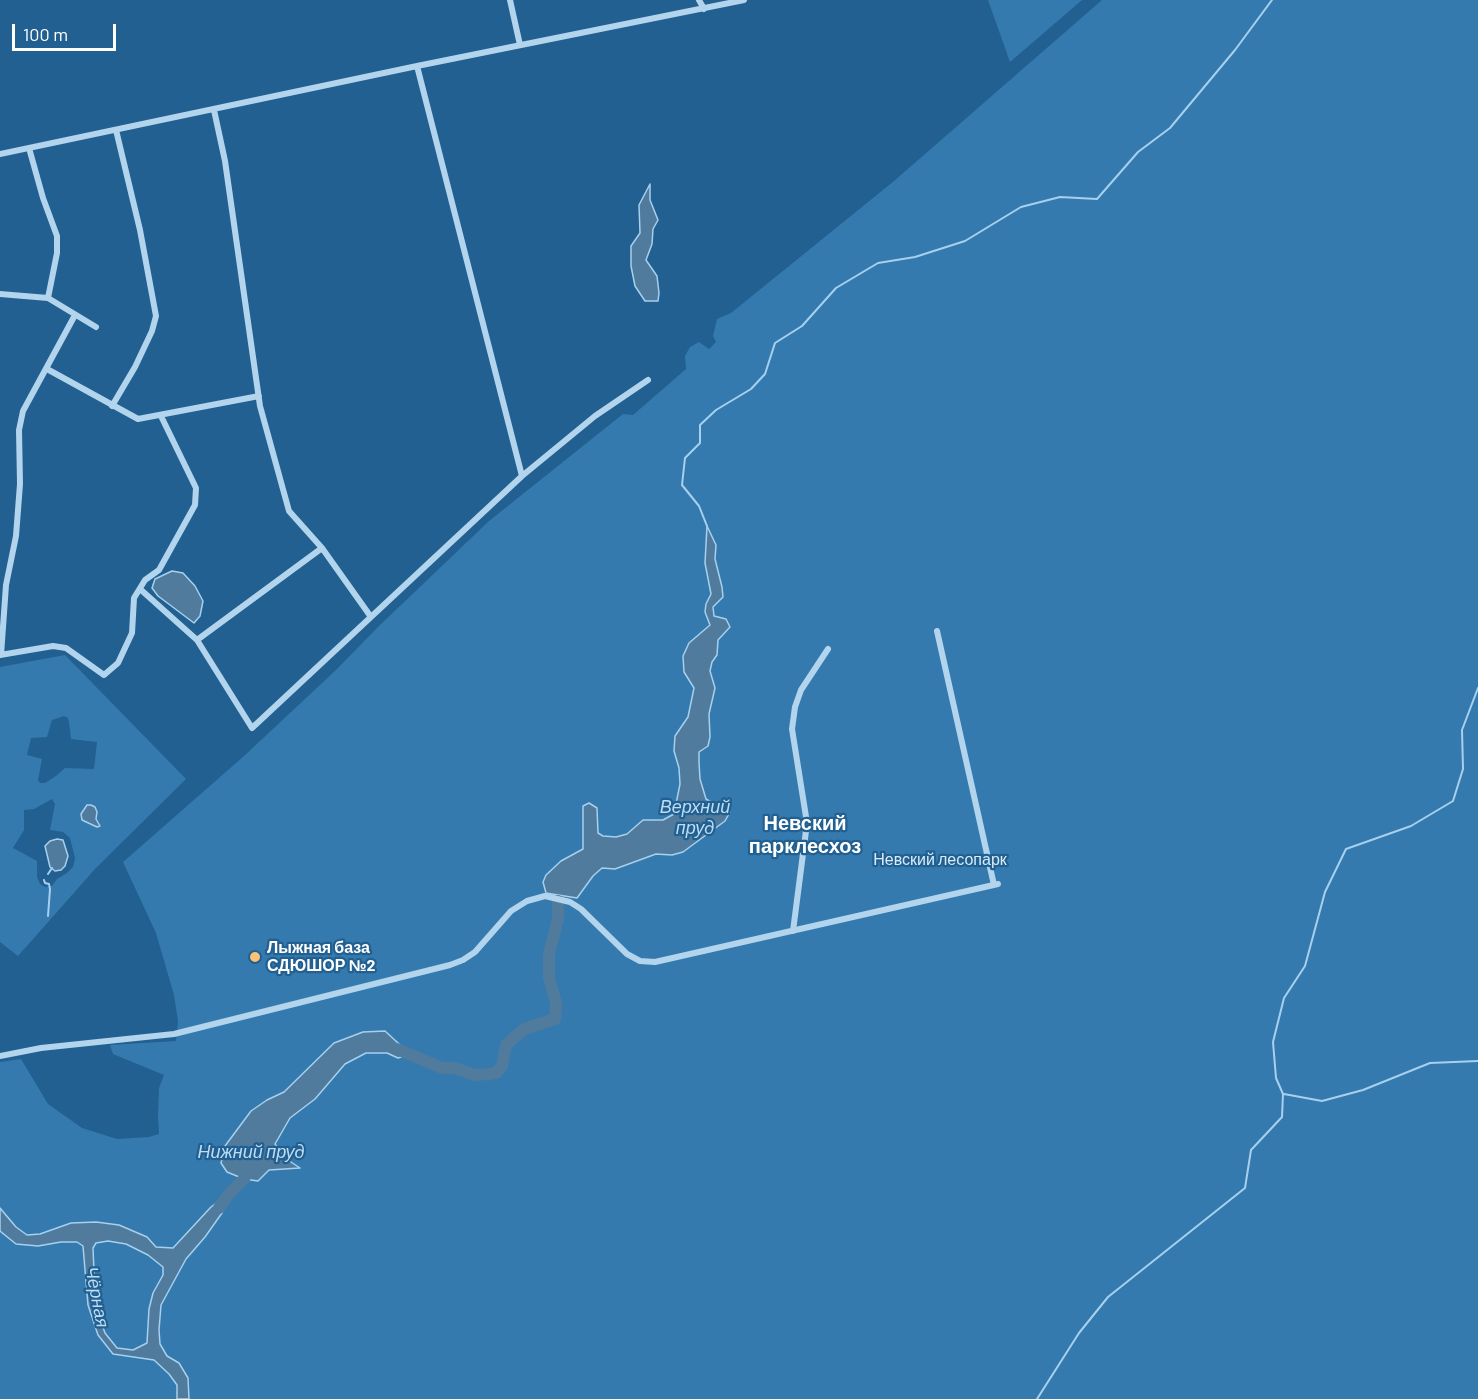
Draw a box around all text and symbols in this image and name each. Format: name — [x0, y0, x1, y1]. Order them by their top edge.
scale bar — [15, 12, 118, 50]
text: 100 m — [23, 23, 68, 45]
water label: Верхний пруд — [660, 796, 730, 838]
district label: Невский парклесхоз — [749, 811, 861, 858]
park label: Невский лесопарк — [873, 850, 1007, 870]
place label: Лыжная база СДЮШОР №2 — [267, 938, 375, 976]
marker: Лыжная база СДЮШОР №2 — [248, 950, 262, 964]
water label: Нижний пруд — [197, 1141, 305, 1163]
water label: Чёрная — [81, 1265, 113, 1329]

